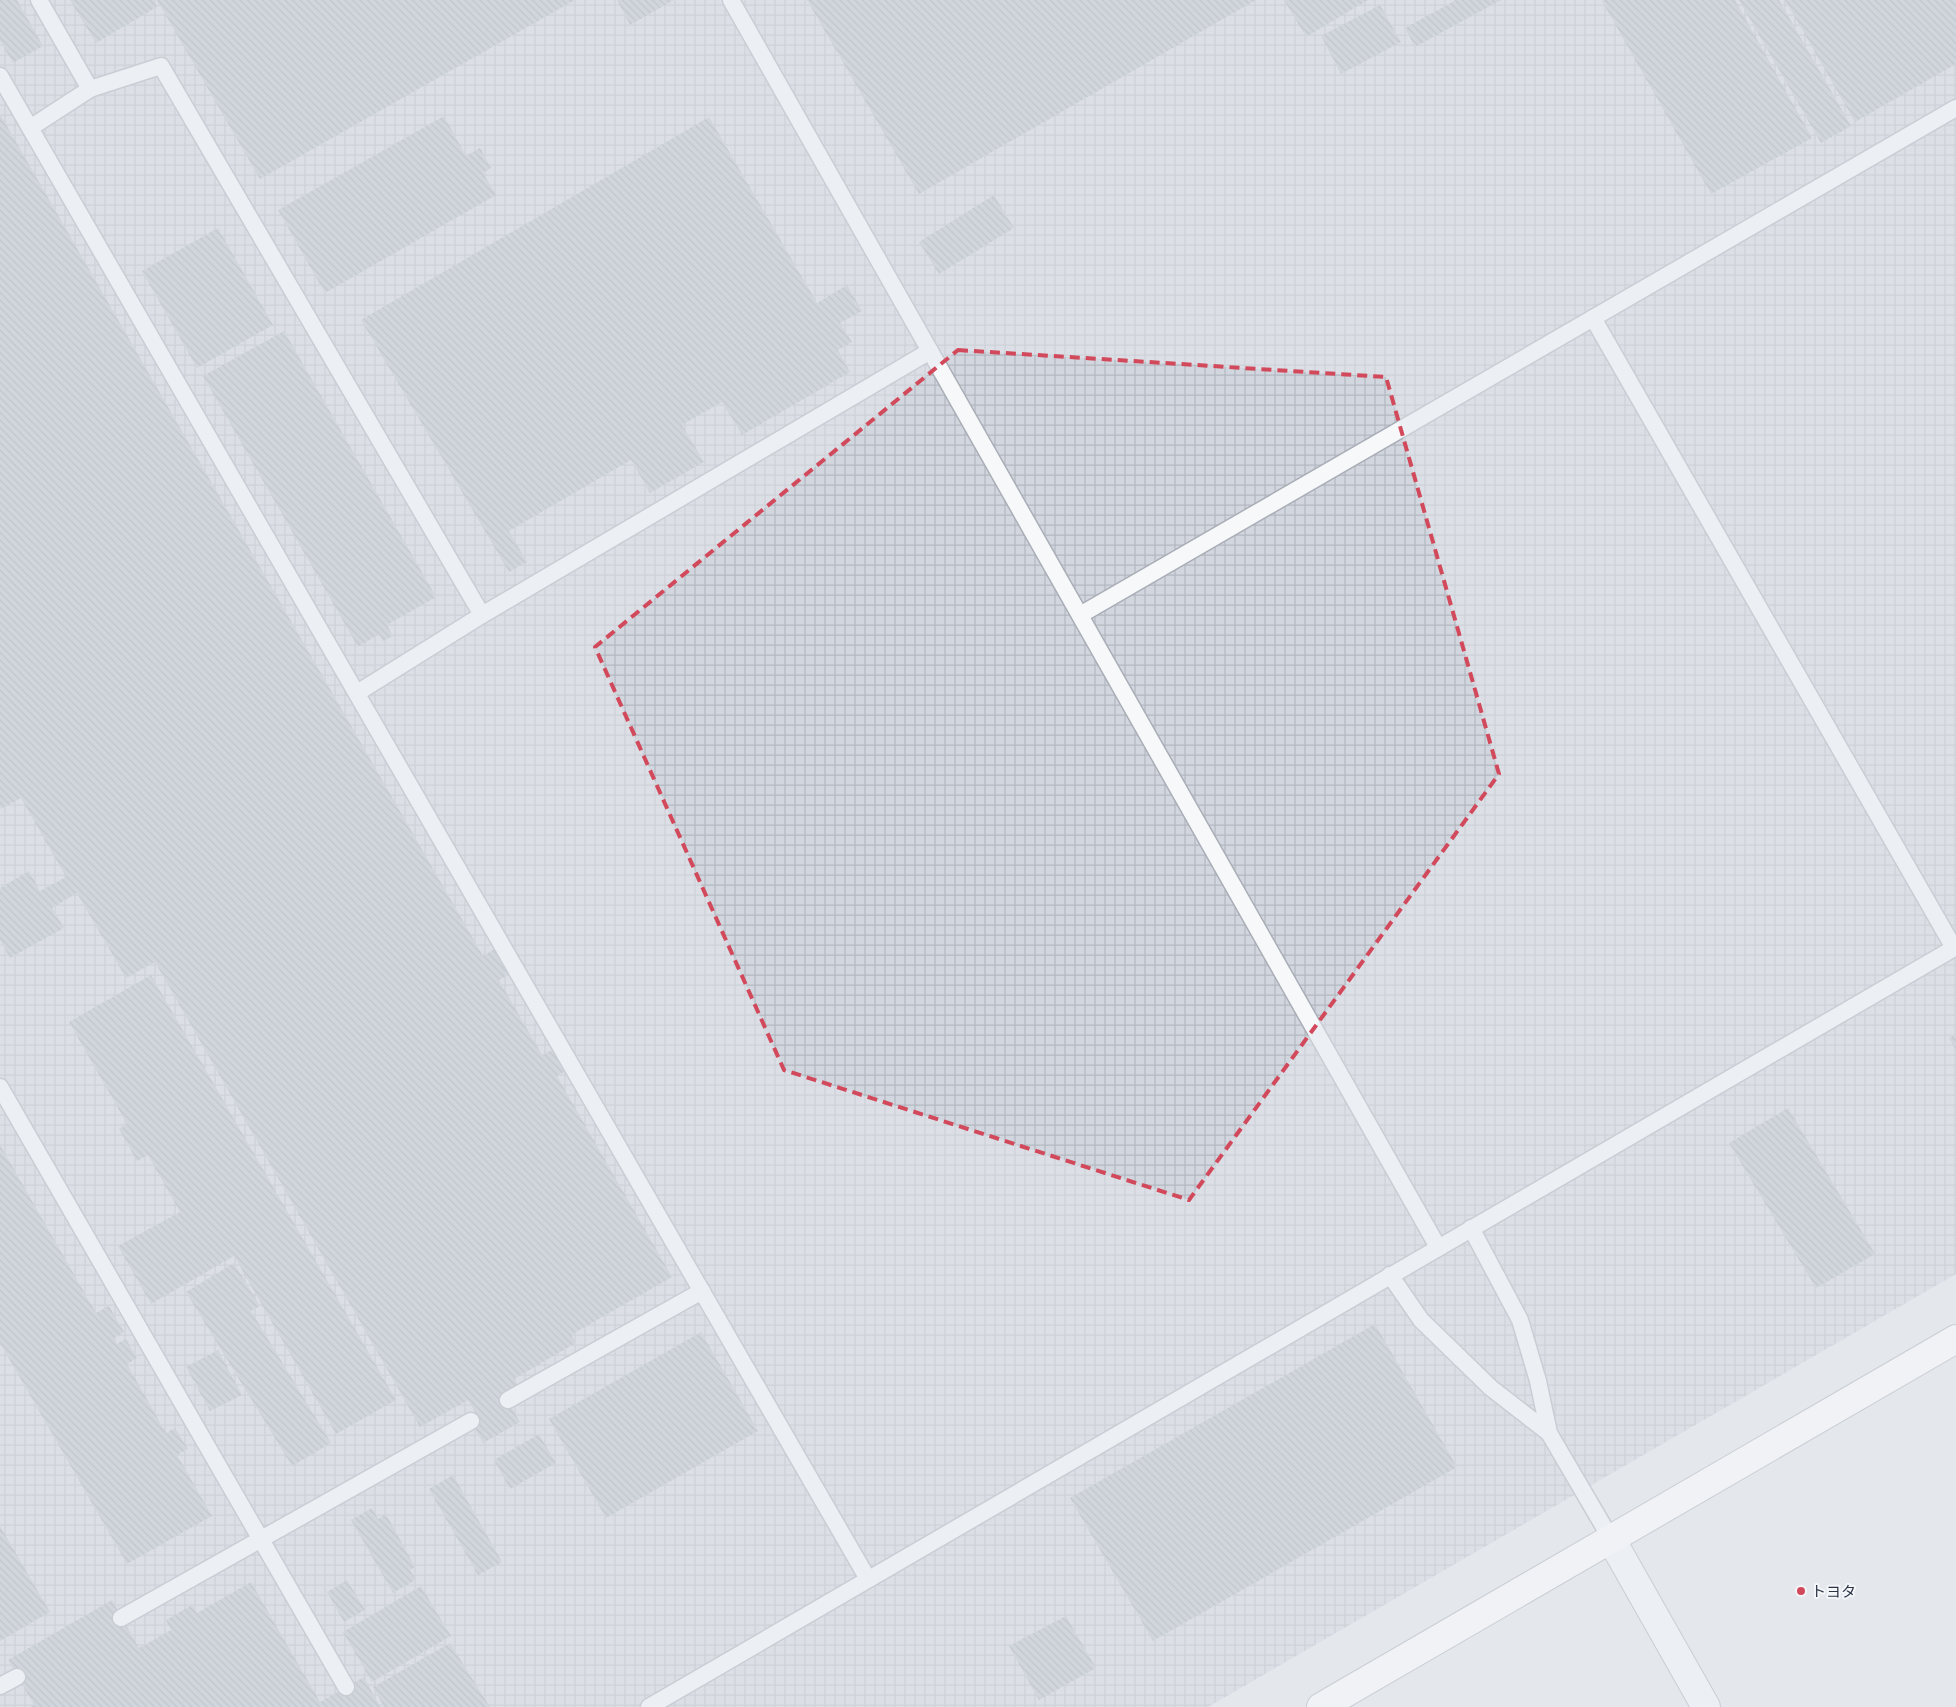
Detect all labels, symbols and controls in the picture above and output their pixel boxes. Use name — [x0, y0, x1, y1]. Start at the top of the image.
place label: トヨタ — [1811, 1582, 1856, 1600]
marker: トヨタ — [1795, 1585, 1807, 1597]

